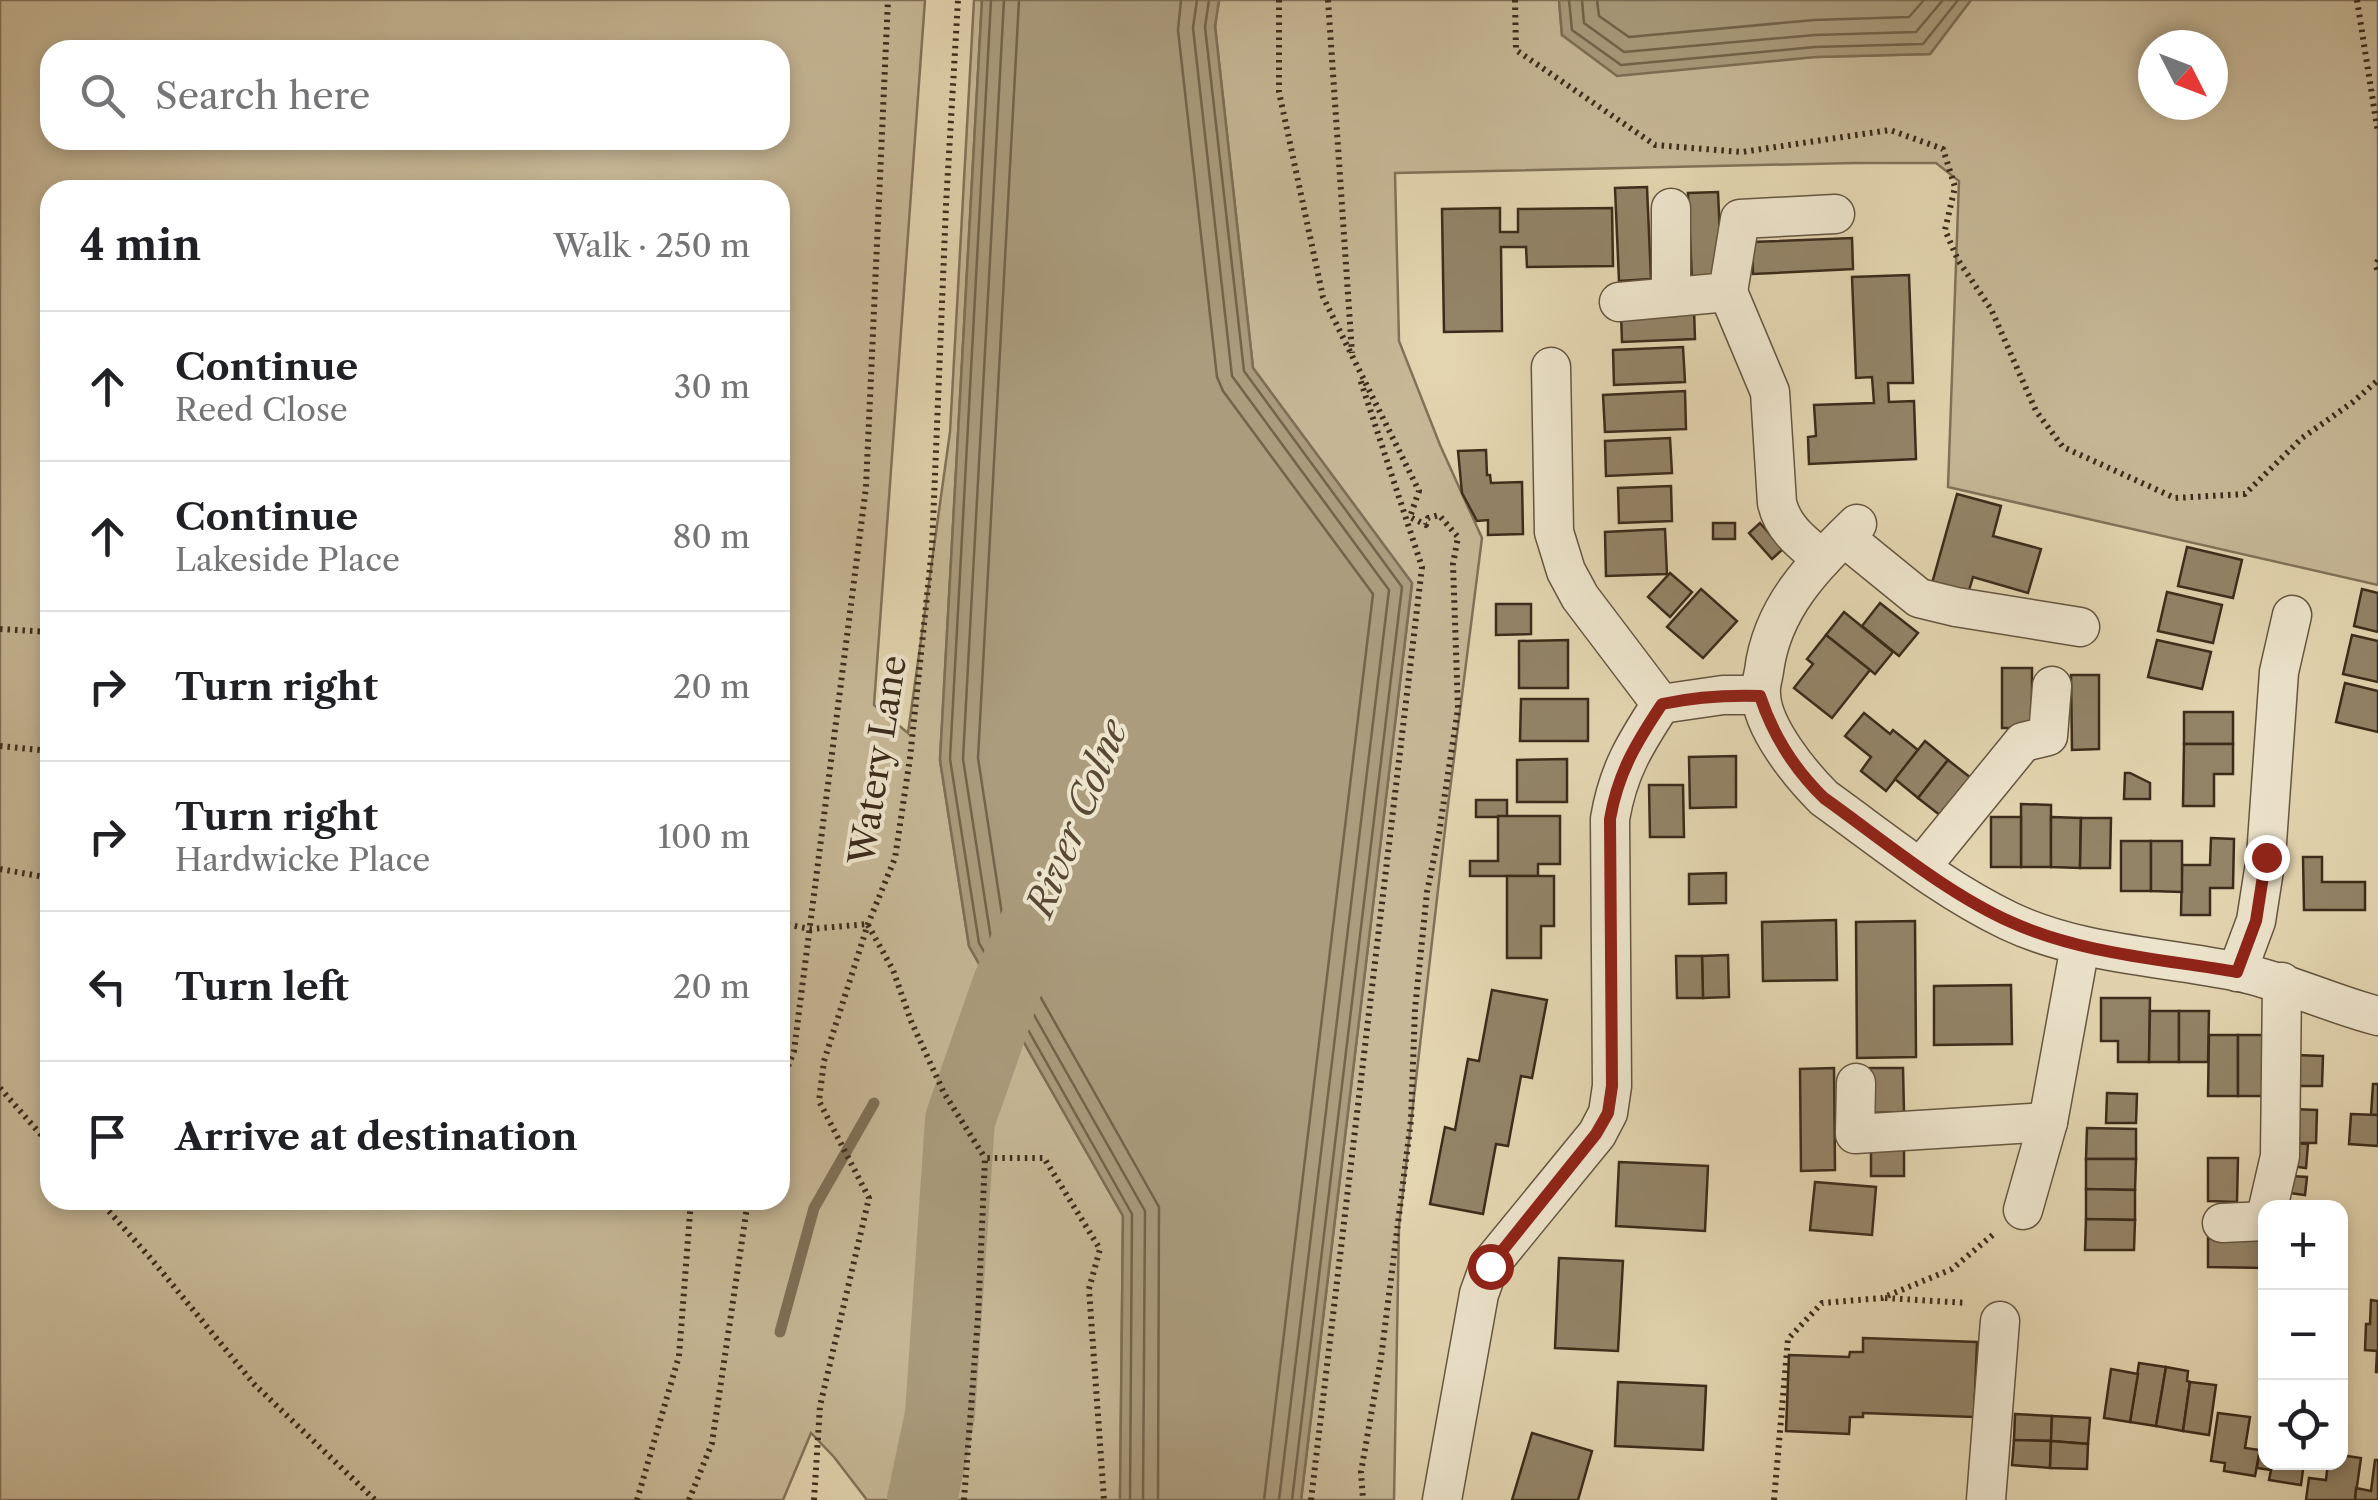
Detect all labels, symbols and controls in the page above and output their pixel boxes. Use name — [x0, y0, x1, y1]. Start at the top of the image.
north arrow — [2138, 30, 2228, 120]
search box — [40, 40, 790, 150]
icon: search — [75, 68, 130, 123]
text: Search here — [155, 72, 370, 119]
text: 4 min — [80, 219, 201, 271]
text: Walk · 250 m — [553, 226, 750, 265]
text: Continue — [175, 343, 358, 390]
icon: ahead — [80, 359, 135, 414]
text: 30 m — [674, 367, 750, 406]
text: Reed Close — [175, 390, 348, 429]
text: Continue — [175, 493, 358, 540]
icon: ahead — [80, 509, 135, 564]
text: 80 m — [672, 517, 750, 556]
text: Lakeside Place — [175, 540, 400, 579]
street label: Watery Lane — [840, 652, 915, 868]
icon: right — [80, 659, 135, 714]
text: Turn right — [175, 663, 378, 710]
text: 20 m — [673, 667, 750, 706]
water label: River Colne — [1015, 711, 1138, 926]
text: Turn right — [175, 793, 378, 840]
icon: right — [80, 809, 135, 864]
text: 100 m — [658, 817, 750, 856]
route end — [2244, 835, 2290, 881]
text: Hardwicke Place — [175, 840, 430, 879]
icon: left — [80, 959, 135, 1014]
text: Turn left — [175, 963, 349, 1010]
text: 20 m — [673, 967, 750, 1006]
icon: arrive — [80, 1109, 135, 1164]
text: Arrive at destination — [175, 1113, 578, 1160]
map controls — [2258, 1200, 2348, 1470]
button: + — [2258, 1200, 2348, 1290]
route start — [1468, 1244, 1514, 1290]
button: − — [2258, 1290, 2348, 1380]
button: locate — [2258, 1380, 2348, 1470]

